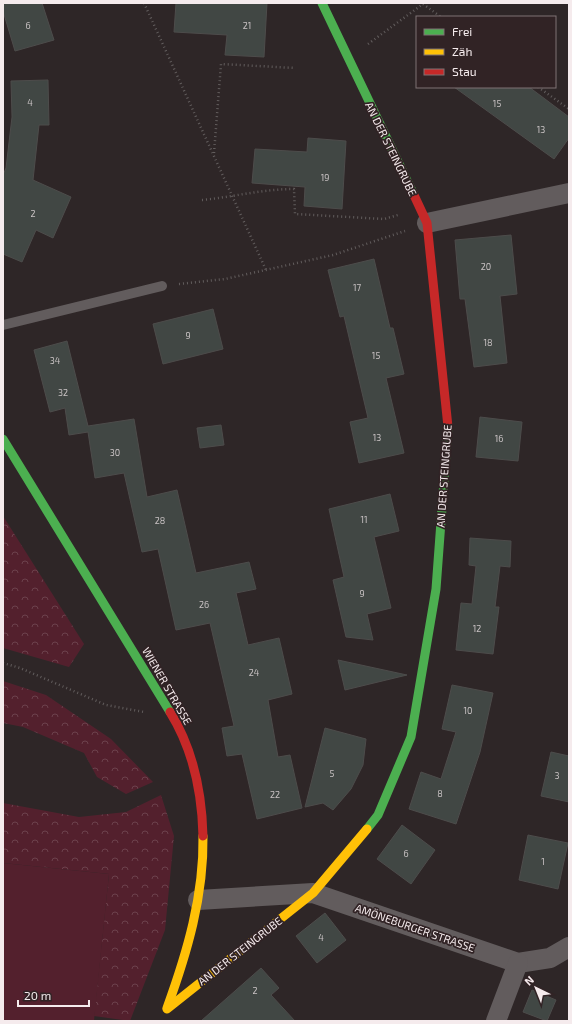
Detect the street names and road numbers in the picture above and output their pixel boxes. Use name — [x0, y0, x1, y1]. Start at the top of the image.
street label: AN DER STEINGRUBE — [363, 100, 420, 198]
street label: AN DER STEINGRUBE — [433, 424, 454, 528]
street label: WIENER STRASSE — [140, 645, 195, 727]
street label: AMÖNEBURGER STRASSE — [354, 900, 477, 954]
street label: AN DER STEINGRUBE — [195, 914, 284, 987]

